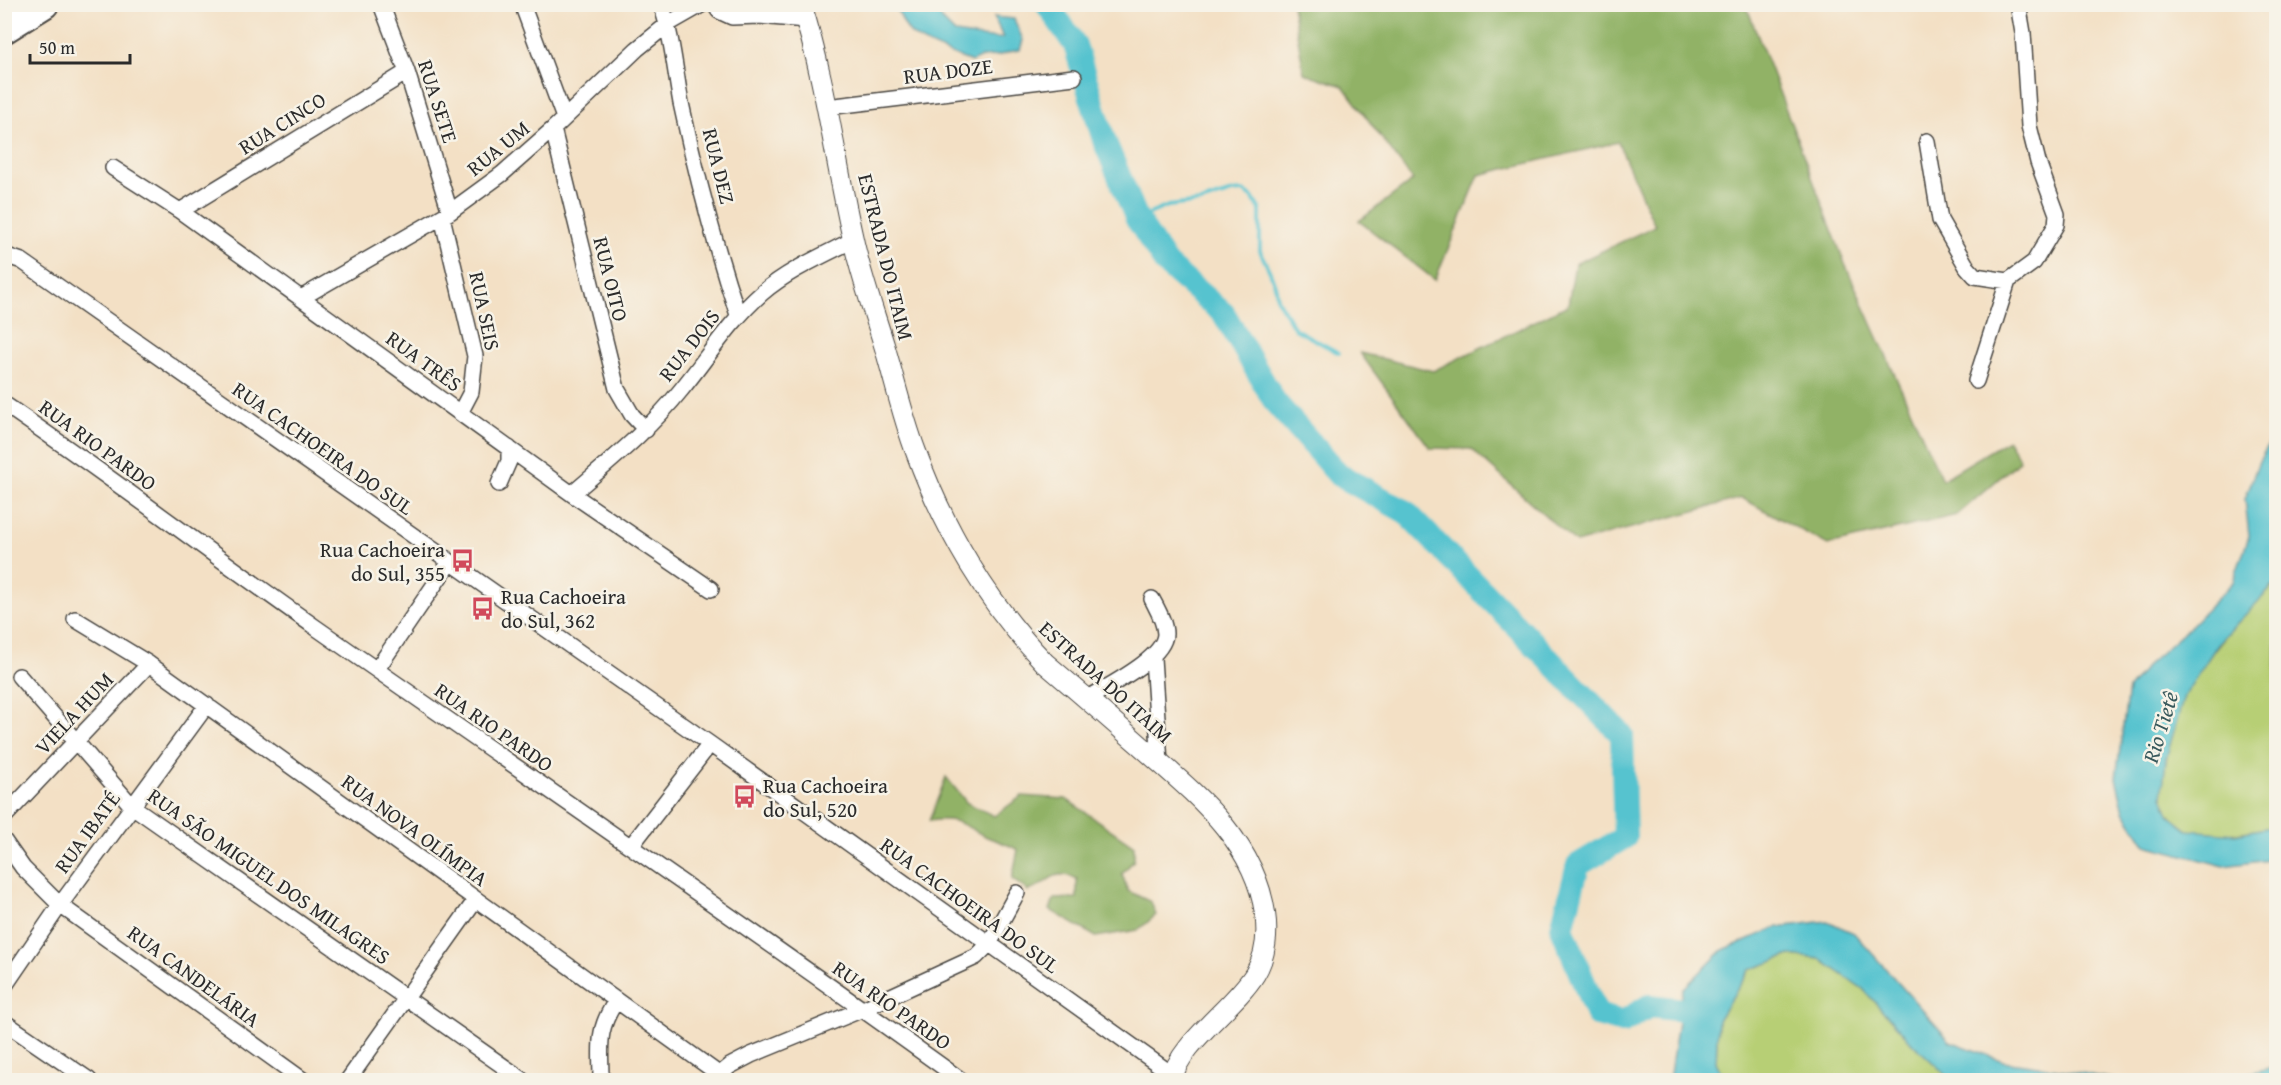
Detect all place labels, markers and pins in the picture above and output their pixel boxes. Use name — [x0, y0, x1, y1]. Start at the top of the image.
place label: Rua Cachoeira do Sul, 355 — [320, 534, 445, 589]
bus stop icon: Rua Cachoeira do Sul, 355 — [450, 548, 476, 574]
place label: Rua Cachoeira do Sul, 362 — [501, 581, 626, 636]
bus stop icon: Rua Cachoeira do Sul, 362 — [470, 595, 496, 621]
place label: Rua Cachoeira do Sul, 520 — [763, 770, 888, 825]
bus stop icon: Rua Cachoeira do Sul, 520 — [732, 784, 758, 810]

